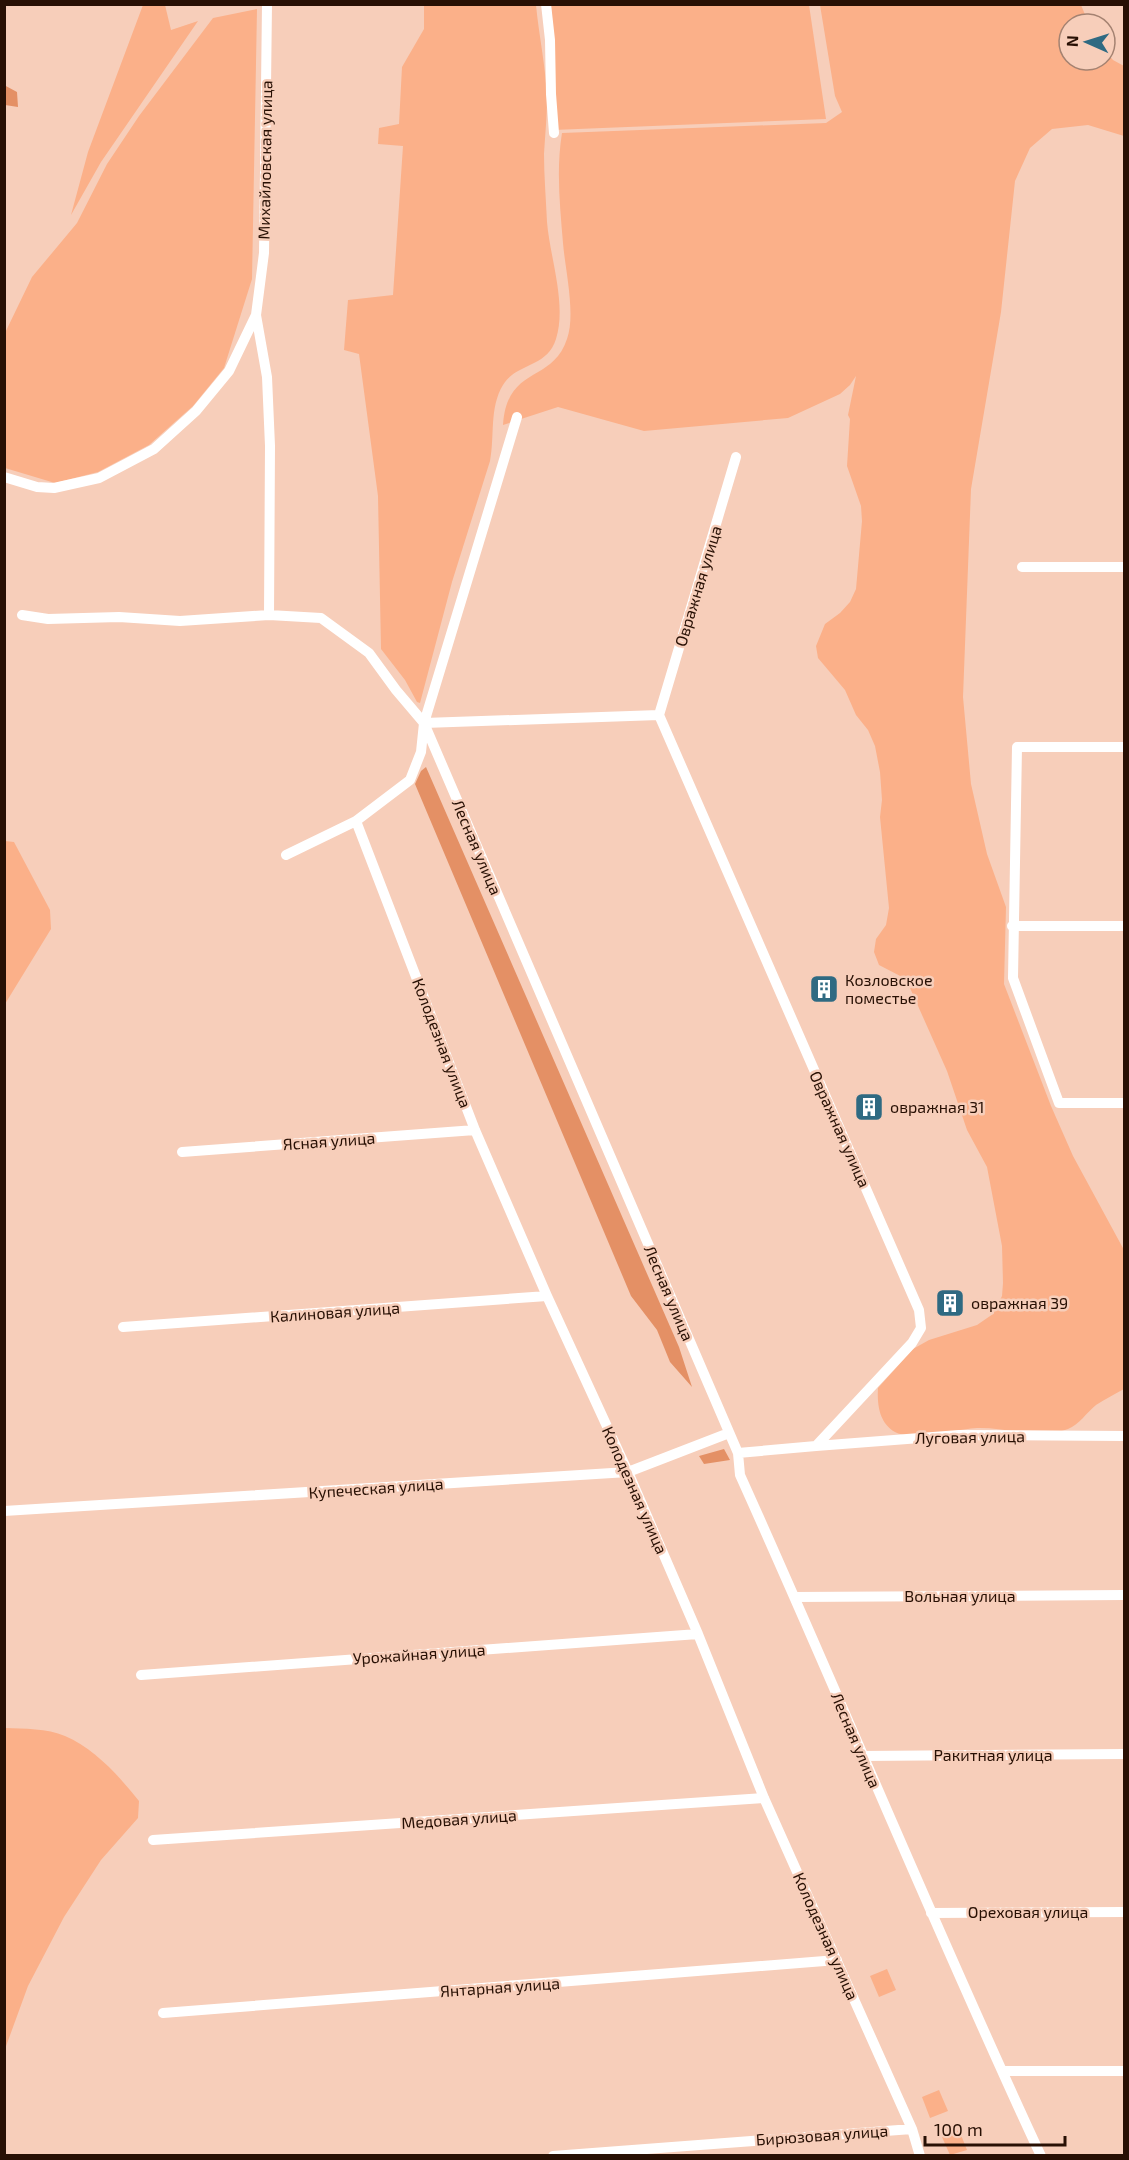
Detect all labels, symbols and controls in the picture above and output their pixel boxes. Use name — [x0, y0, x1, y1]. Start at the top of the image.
north arrow — [1057, 12, 1117, 72]
text: N — [1062, 35, 1081, 47]
street label: Михайловская улица — [254, 80, 276, 240]
street label: Овражная улица — [670, 523, 726, 649]
street label: Лесная улица — [448, 796, 506, 898]
place label: Козловское поместье — [845, 970, 933, 1007]
building icon: Козловское поместье — [808, 973, 840, 1005]
street label: Колодезная улица — [408, 975, 476, 1111]
street label: Овражная улица — [805, 1068, 875, 1190]
building icon: овражная 31 — [853, 1091, 885, 1123]
place label: овражная 31 — [890, 1097, 984, 1116]
street label: Ясная улица — [282, 1128, 376, 1154]
street label: Лесная улица — [640, 1242, 698, 1344]
building icon: овражная 39 — [934, 1287, 966, 1319]
place label: овражная 39 — [971, 1293, 1068, 1312]
street label: Калиновая улица — [270, 1297, 400, 1327]
street label: Колодезная улица — [598, 1423, 672, 1557]
street label: Луговая улица — [915, 1426, 1025, 1448]
street label: Купеческая улица — [308, 1473, 444, 1503]
street label: Вольная улица — [904, 1586, 1016, 1606]
street label: Урожайная улица — [352, 1639, 486, 1669]
street label: Лесная улица — [827, 1689, 885, 1791]
street label: Ракитная улица — [933, 1745, 1053, 1765]
street label: Медовая улица — [401, 1805, 517, 1833]
street label: Колодезная улица — [789, 1869, 863, 2003]
street label: Ореховая улица — [968, 1902, 1088, 1922]
street label: Янтарная улица — [439, 1973, 561, 2001]
scale bar — [925, 2109, 1064, 2147]
text: 100 m — [934, 2118, 983, 2140]
street label: Бирюзовая улица — [755, 2120, 889, 2150]

